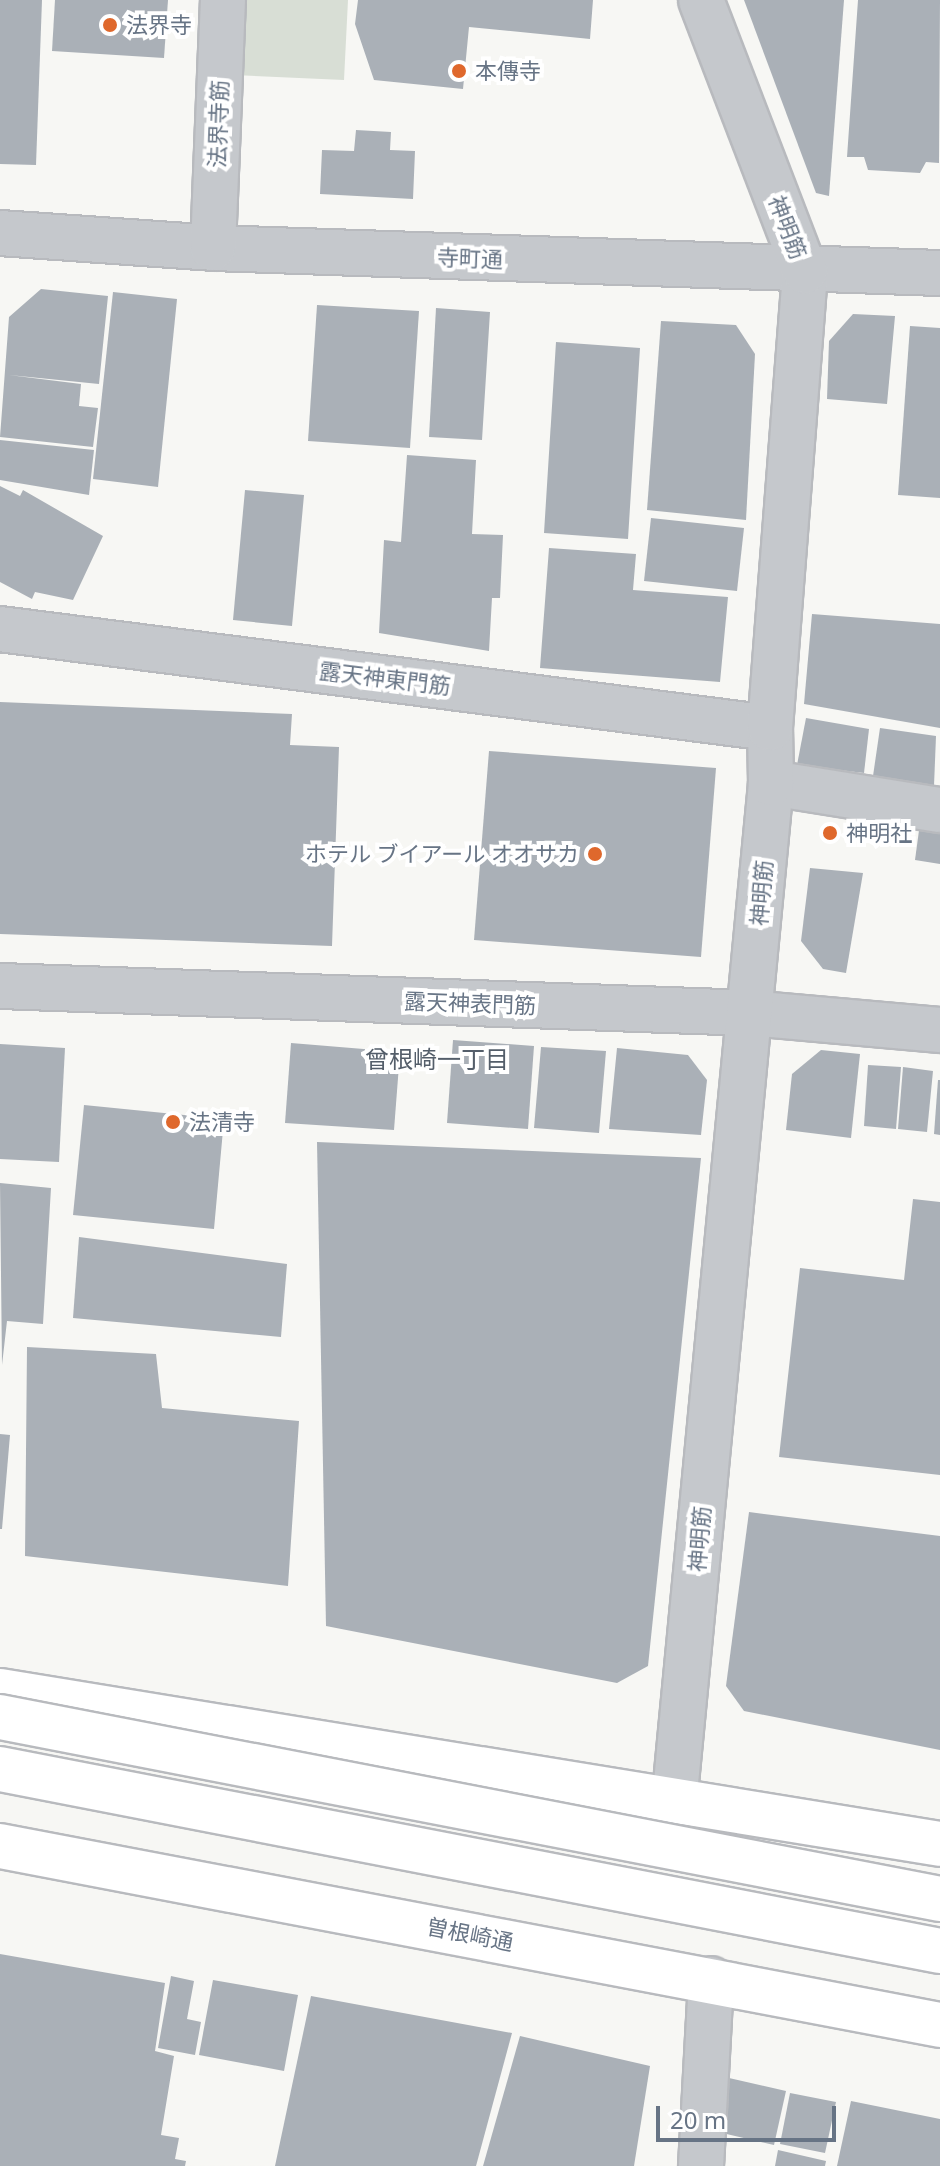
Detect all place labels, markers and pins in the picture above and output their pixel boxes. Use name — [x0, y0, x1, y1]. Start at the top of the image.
place label: 法界寺 — [126, 12, 192, 38]
marker: 法界寺 — [101, 16, 119, 34]
place label: 本傳寺 — [475, 58, 541, 84]
marker: 本傳寺 — [450, 62, 468, 80]
place label: 神明社 — [846, 820, 912, 846]
marker: 神明社 — [821, 824, 839, 842]
place label: ホテル ブイアール オオサカ — [305, 841, 579, 867]
marker: ホテル ブイアール オオサカ — [586, 845, 604, 863]
place label: 法清寺 — [189, 1109, 255, 1135]
marker: 法清寺 — [164, 1113, 182, 1131]

